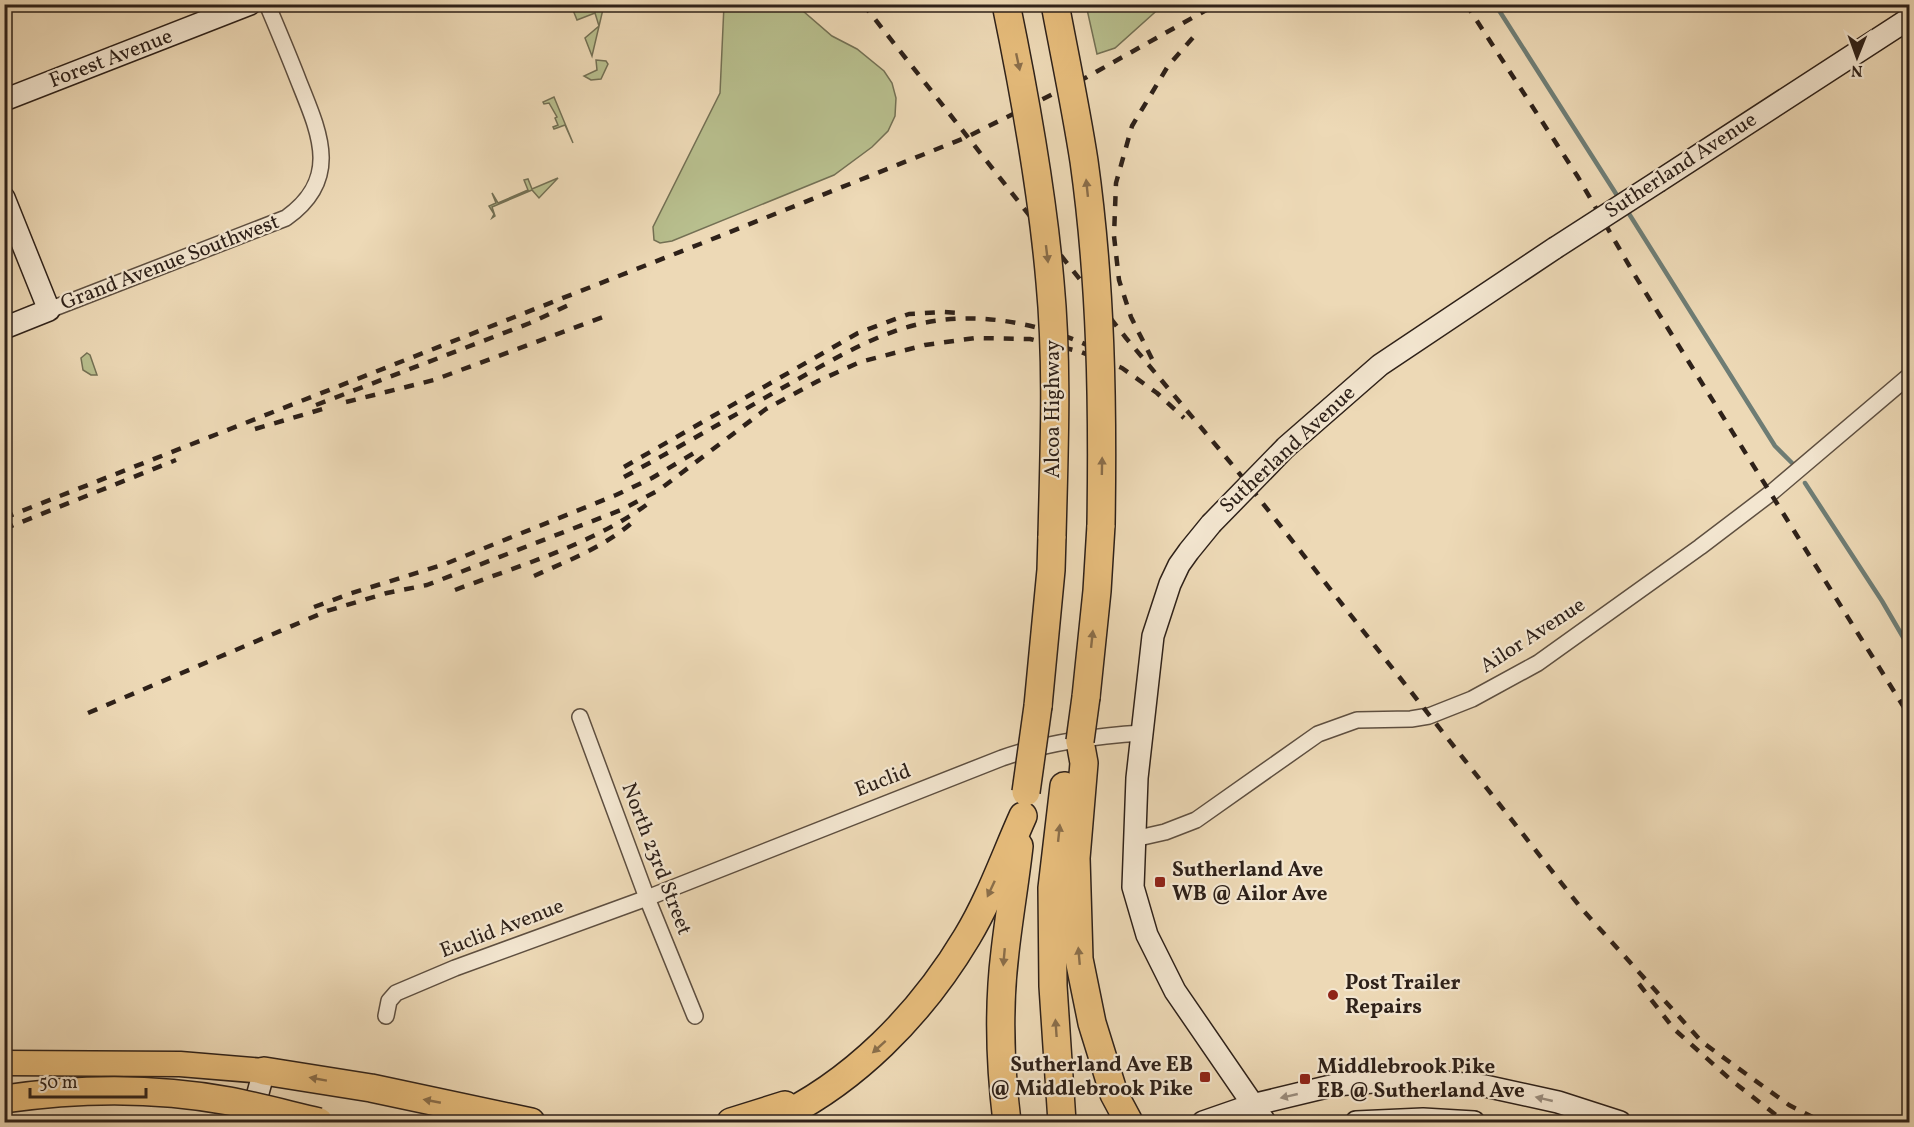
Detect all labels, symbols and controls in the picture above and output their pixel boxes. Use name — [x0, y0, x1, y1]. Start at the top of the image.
street label: Forest Avenue — [45, 22, 177, 96]
north arrow — [1827, 27, 1887, 87]
one-way arrow — [1014, 52, 1023, 71]
text: N — [1850, 59, 1863, 81]
street label: Sutherland Avenue — [1599, 106, 1763, 226]
one-way arrow — [1082, 178, 1092, 197]
street label: Grand Avenue Southwest — [56, 208, 284, 318]
one-way arrow — [1042, 245, 1052, 264]
street label: Alcoa Highway — [1039, 339, 1068, 478]
street label: Sutherland Avenue — [1214, 379, 1362, 521]
one-way arrow — [1097, 457, 1107, 476]
street label: Ailor Avenue — [1475, 591, 1591, 681]
one-way arrow — [1087, 630, 1097, 649]
street label: Euclid — [851, 757, 915, 805]
street label: North 23rd Street — [614, 779, 698, 939]
one-way arrow — [1054, 824, 1063, 843]
place label: Sutherland Ave WB @ Ailor Ave — [1172, 856, 1327, 909]
marker: Sutherland Ave WB @ Ailor Ave — [1153, 875, 1167, 889]
one-way arrow — [987, 880, 996, 897]
street label: Euclid Avenue — [436, 892, 568, 966]
one-way arrow — [1075, 947, 1084, 966]
one-way arrow — [999, 948, 1009, 967]
place label: Post Trailer Repairs — [1345, 969, 1460, 1022]
marker: Post Trailer Repairs — [1326, 988, 1340, 1002]
one-way arrow — [1051, 1018, 1060, 1037]
one-way arrow — [872, 1039, 886, 1053]
place label: Sutherland Ave EB @ Middlebrook Pike — [990, 1051, 1193, 1104]
place label: Middlebrook Pike EB @ Sutherland Ave — [1317, 1053, 1525, 1106]
scale bar — [30, 1061, 146, 1099]
marker: Sutherland Ave EB @ Middlebrook Pike — [1198, 1070, 1212, 1084]
text: 50 m — [39, 1071, 78, 1096]
marker: Middlebrook Pike EB @ Sutherland Ave — [1298, 1072, 1312, 1086]
one-way arrow — [308, 1074, 327, 1083]
one-way arrow — [1280, 1092, 1298, 1102]
one-way arrow — [1534, 1094, 1553, 1103]
one-way arrow — [423, 1096, 442, 1105]

